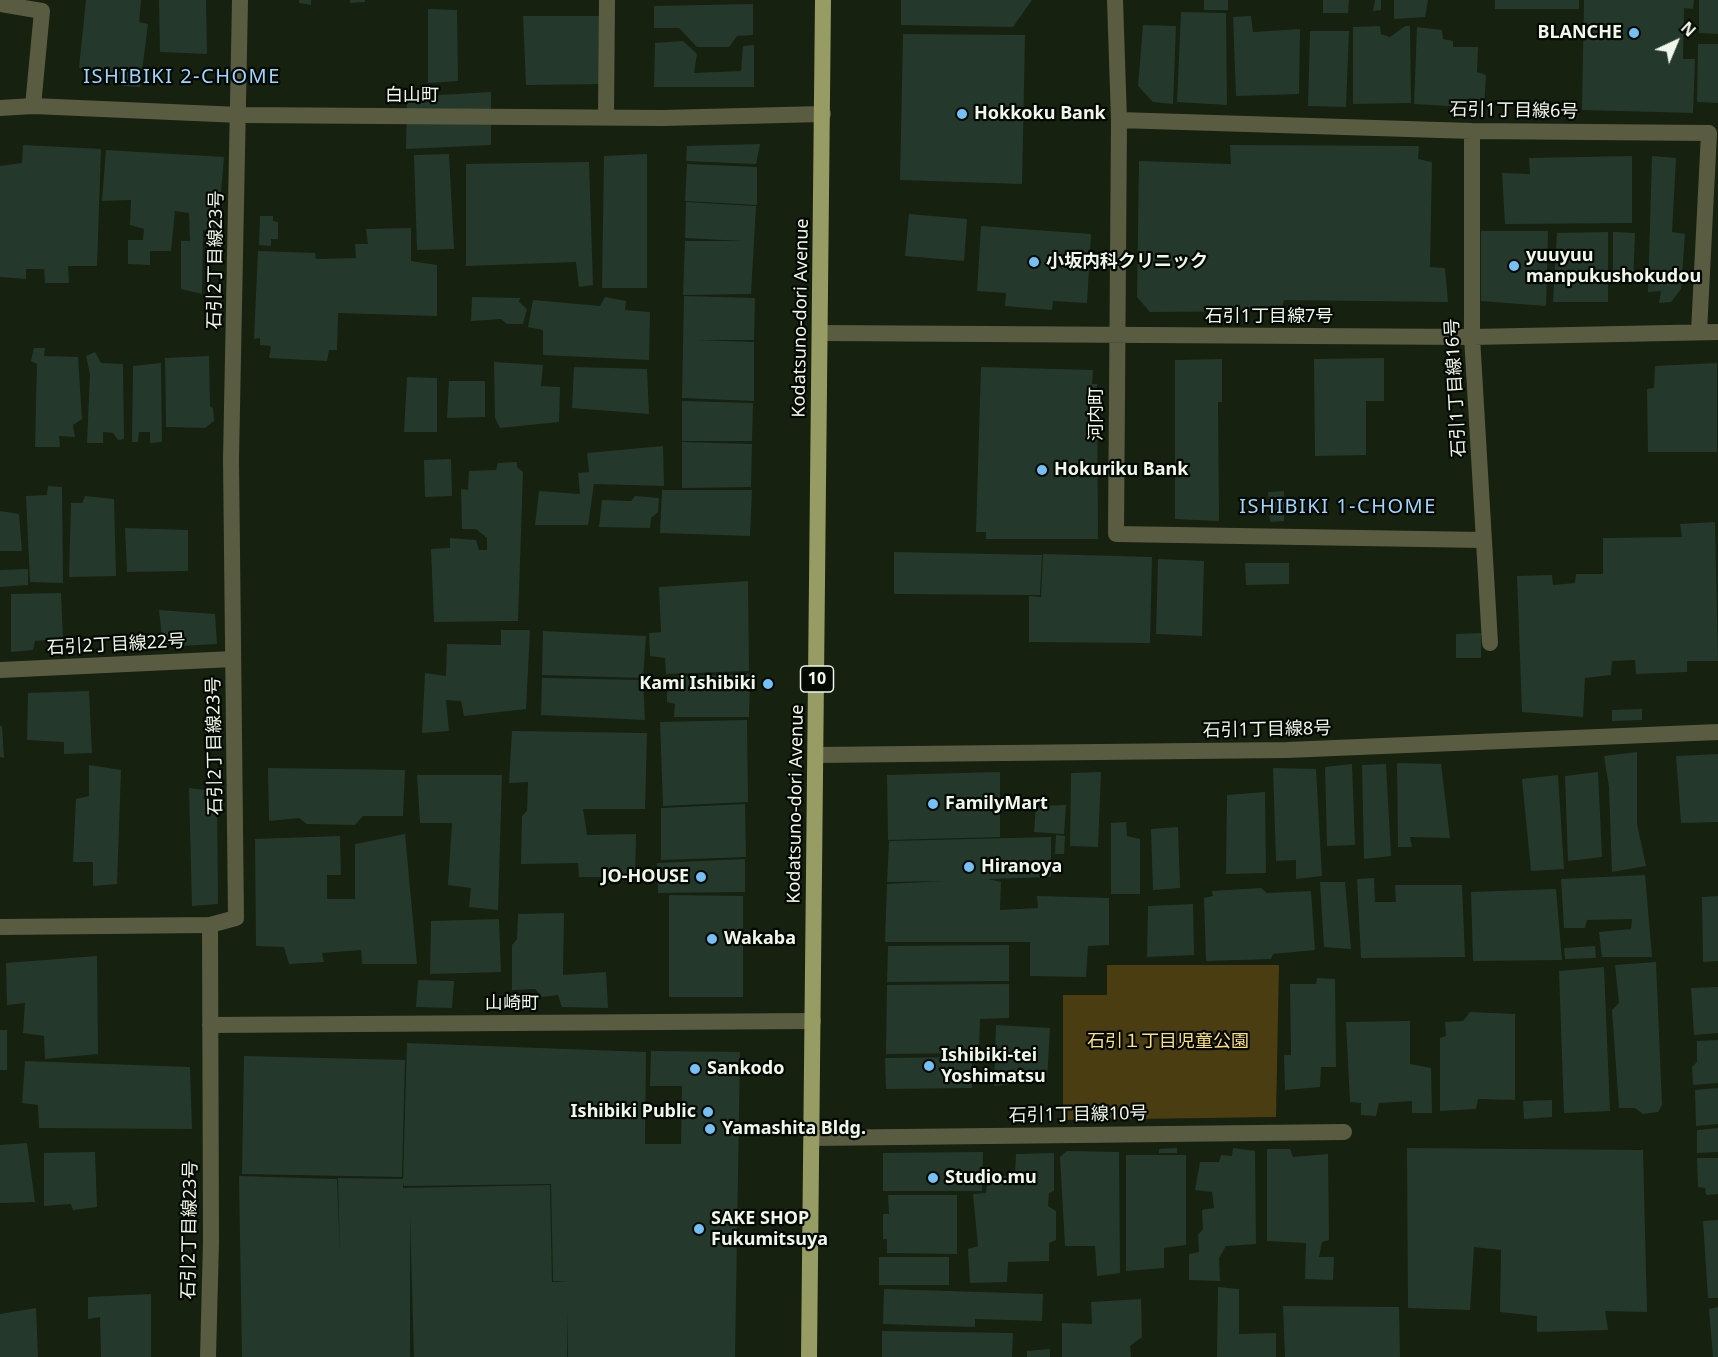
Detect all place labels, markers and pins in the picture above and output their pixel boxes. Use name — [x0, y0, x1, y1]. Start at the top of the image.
place label: BLANCHE — [1537, 22, 1622, 44]
marker: BLANCHE — [1627, 26, 1641, 40]
place label: Hokkoku Bank — [974, 103, 1106, 125]
marker: Hokkoku Bank — [955, 107, 969, 121]
place label: yuuyuu manpukushokudou — [1526, 245, 1701, 288]
place label: 小坂内科クリニック — [1046, 251, 1208, 273]
marker: 小坂内科クリニック — [1027, 255, 1041, 269]
marker: yuuyuu manpukushokudou — [1507, 259, 1521, 273]
place label: Hokuriku Bank — [1054, 459, 1188, 481]
marker: Hokuriku Bank — [1035, 463, 1049, 477]
place label: Kami Ishibiki — [639, 673, 756, 695]
marker: Kami Ishibiki — [761, 677, 775, 691]
place label: FamilyMart — [945, 793, 1048, 815]
marker: FamilyMart — [926, 797, 940, 811]
place label: Hiranoya — [981, 856, 1062, 878]
marker: Hiranoya — [962, 860, 976, 874]
place label: JO-HOUSE — [601, 866, 689, 888]
marker: JO-HOUSE — [694, 870, 708, 884]
place label: Wakaba — [724, 928, 796, 950]
marker: Wakaba — [705, 932, 719, 946]
place label: Ishibiki-tei Yoshimatsu — [941, 1045, 1046, 1088]
place label: Sankodo — [707, 1058, 784, 1080]
marker: Ishibiki-tei Yoshimatsu — [922, 1059, 936, 1073]
marker: Sankodo — [688, 1062, 702, 1076]
place label: Ishibiki Public — [571, 1101, 696, 1123]
marker: Ishibiki Public — [701, 1105, 715, 1119]
place label: Yamashita Bldg. — [722, 1118, 866, 1140]
marker: Yamashita Bldg. — [703, 1122, 717, 1136]
place label: Studio.mu — [945, 1167, 1037, 1189]
marker: Studio.mu — [926, 1171, 940, 1185]
place label: SAKE SHOP Fukumitsuya — [711, 1208, 828, 1250]
marker: SAKE SHOP Fukumitsuya — [692, 1222, 706, 1236]

